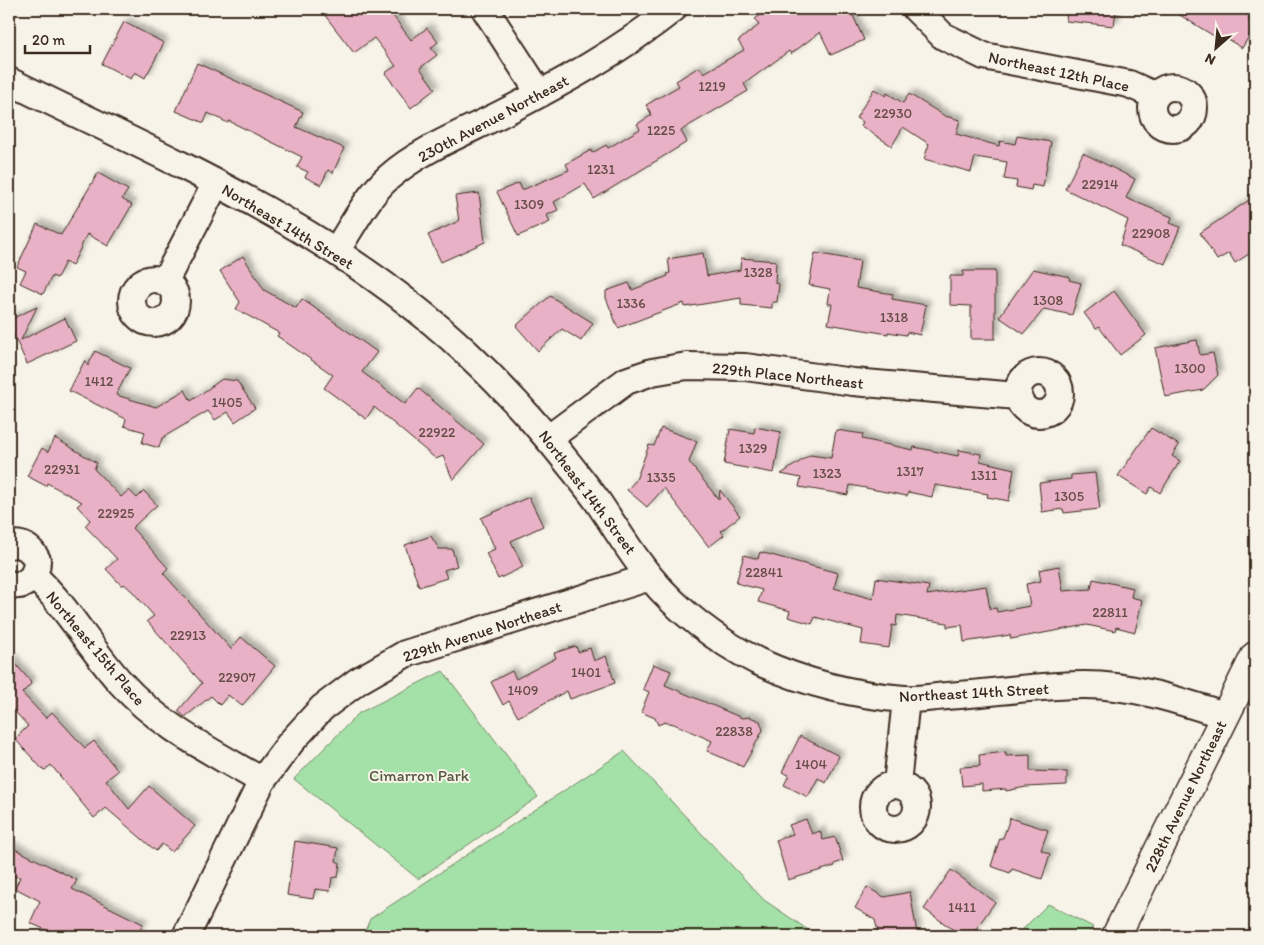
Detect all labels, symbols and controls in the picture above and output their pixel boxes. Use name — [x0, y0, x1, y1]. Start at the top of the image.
scale bar — [25, 22, 90, 54]
north arrow — [1192, 22, 1242, 72]
text: 20 m — [32, 31, 66, 49]
street label: Northeast 12th Place — [987, 47, 1131, 96]
text: N — [1202, 49, 1218, 69]
street label: 230th Avenue Northeast — [415, 71, 572, 166]
house number: 1219 — [698, 78, 726, 95]
house number: 22930 — [874, 105, 912, 122]
house number: 1225 — [647, 122, 675, 139]
house number: 1231 — [587, 161, 615, 178]
house number: 22914 — [1082, 176, 1119, 193]
street label: Northeast 14th Street — [218, 180, 357, 273]
house number: 1309 — [514, 196, 544, 213]
house number: 22908 — [1132, 225, 1170, 242]
house number: 1328 — [743, 264, 773, 281]
house number: 1308 — [1033, 292, 1064, 309]
house number: 1336 — [616, 295, 646, 312]
house number: 1318 — [880, 309, 908, 326]
street label: 229th Place Northeast — [711, 358, 864, 393]
house number: 1300 — [1174, 360, 1206, 377]
house number: 1412 — [85, 373, 114, 390]
house number: 1405 — [212, 394, 242, 411]
house number: 22922 — [419, 424, 456, 441]
street label: Northeast 14th Street — [535, 427, 640, 558]
house number: 1329 — [739, 440, 767, 457]
house number: 22931 — [44, 461, 81, 478]
house number: 1317 — [896, 463, 924, 480]
house number: 1323 — [812, 465, 842, 482]
house number: 1311 — [970, 467, 998, 484]
house number: 1335 — [646, 469, 676, 486]
house number: 1305 — [1054, 488, 1084, 505]
house number: 22925 — [98, 505, 134, 522]
house number: 22841 — [745, 564, 783, 581]
street label: Northeast 15th Place — [42, 587, 149, 709]
street label: 229th Avenue Northeast — [400, 597, 564, 666]
house number: 22811 — [1092, 604, 1128, 621]
house number: 22913 — [170, 627, 206, 644]
house number: 1401 — [571, 664, 602, 681]
house number: 22907 — [218, 669, 256, 686]
street label: Northeast 14th Street — [898, 679, 1050, 706]
house number: 1409 — [508, 682, 538, 699]
street label: 228th Avenue Northeast — [1140, 717, 1230, 875]
house number: 22838 — [715, 723, 753, 740]
house number: 1404 — [795, 756, 828, 773]
park label: Cimarron Park — [369, 766, 470, 785]
house number: 1411 — [948, 899, 976, 916]

